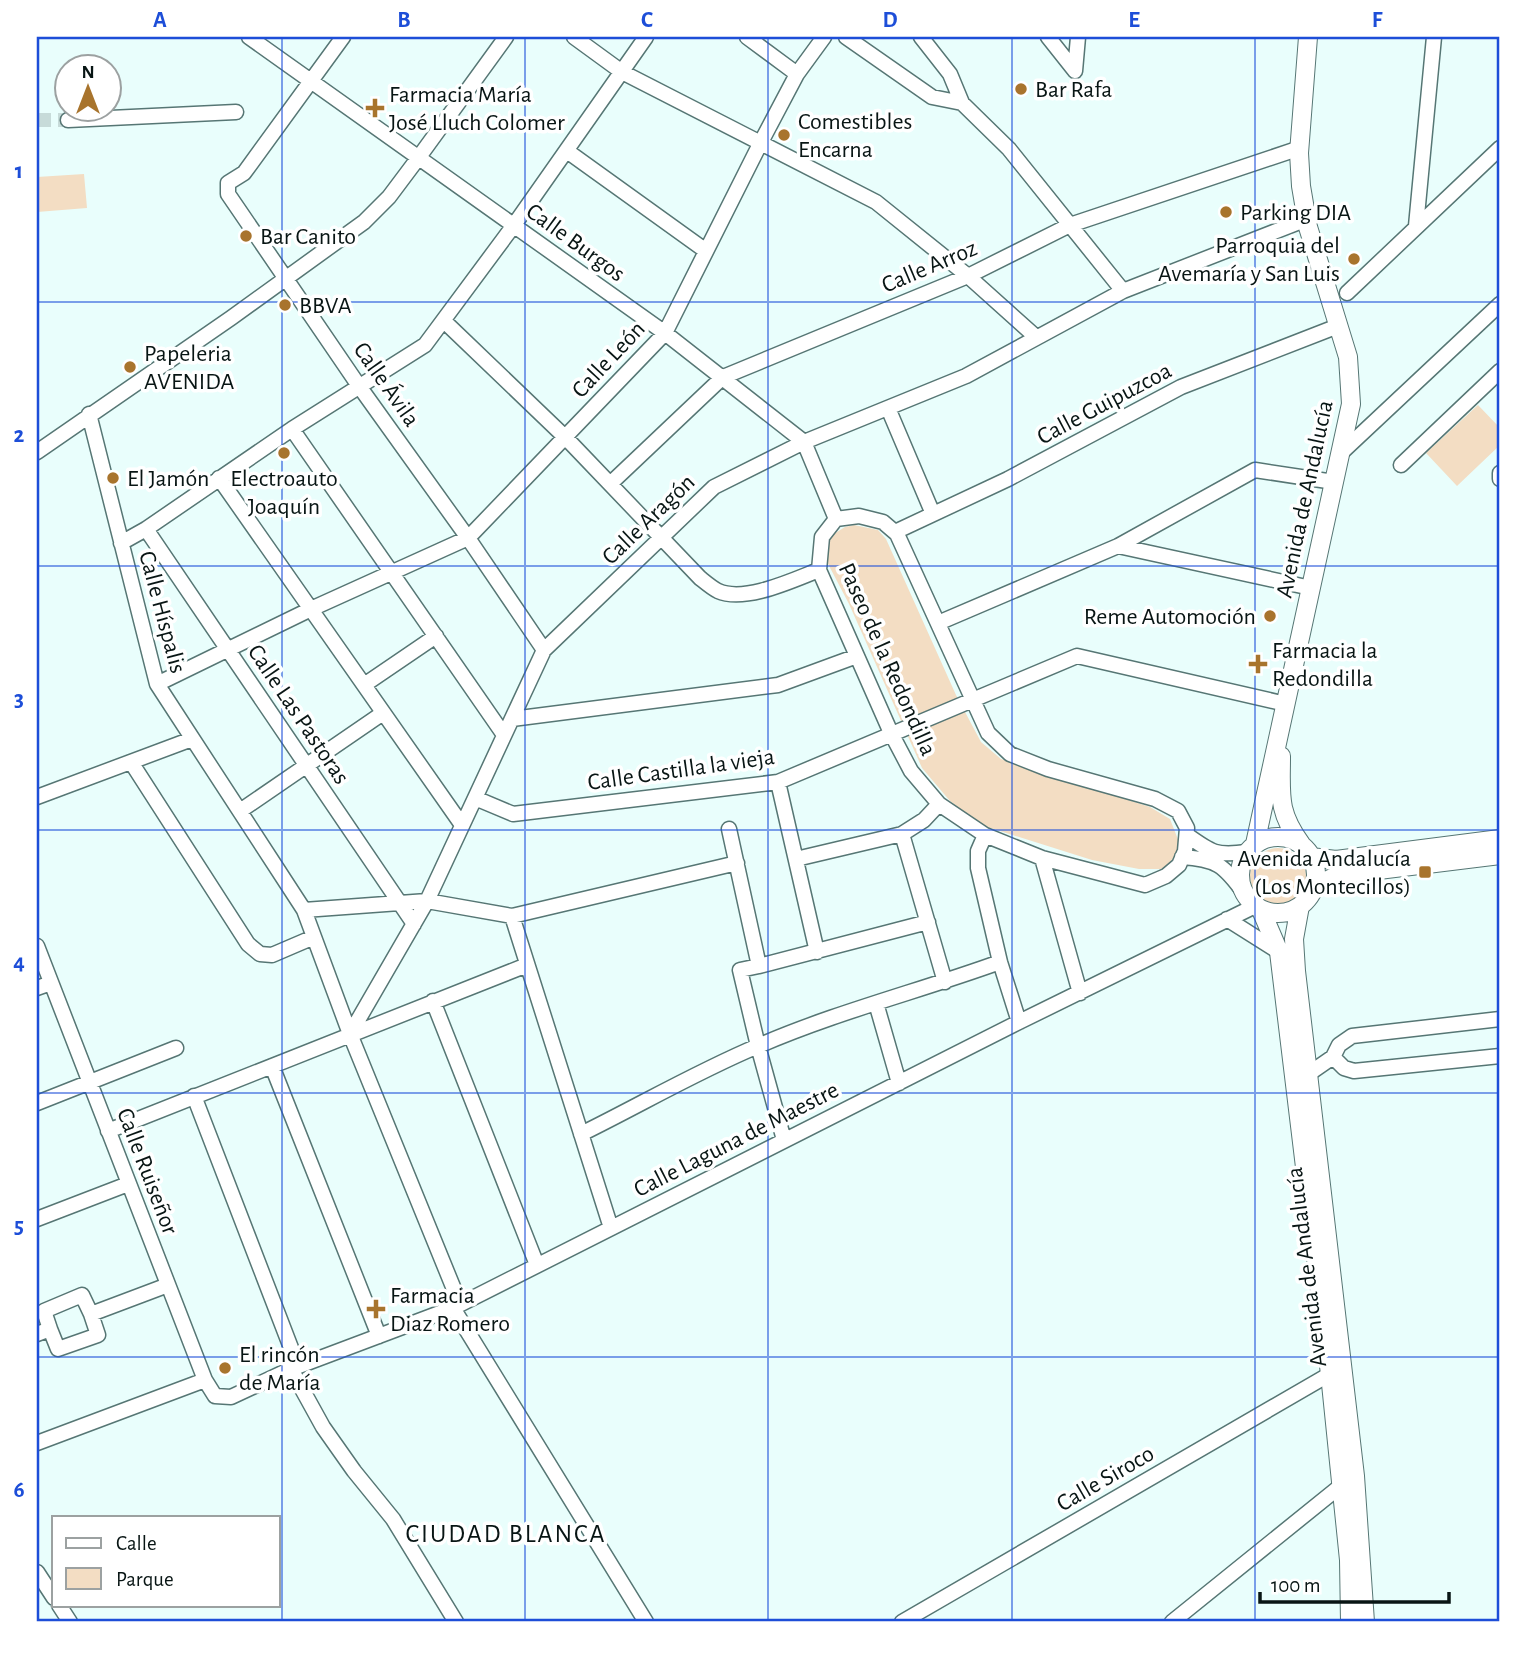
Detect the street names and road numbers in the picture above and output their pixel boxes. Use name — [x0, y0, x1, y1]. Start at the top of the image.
street label: Calle Burgos — [522, 199, 629, 286]
street label: Calle Arroz — [878, 236, 981, 298]
street label: Calle León — [568, 317, 650, 403]
street label: Calle Ávila — [349, 337, 425, 431]
street label: Calle Guipuzcoa — [1033, 358, 1176, 449]
street label: Avenida de Andalucía — [1272, 398, 1338, 600]
street label: Calle Aragón — [598, 470, 700, 569]
street label: Calle Híspalis — [134, 549, 190, 676]
street label: Paseo de la Redondilla — [834, 559, 940, 759]
street label: Calle Las Pastoras — [243, 640, 354, 789]
street label: Calle Castilla la vieja — [586, 745, 776, 795]
street label: Calle Laguna de Maestre — [630, 1078, 843, 1202]
street label: Calle Ruiseñor — [112, 1105, 182, 1238]
street label: Avenida de Andalucía — [1283, 1166, 1331, 1368]
street label: Calle Siroco — [1053, 1441, 1158, 1516]

